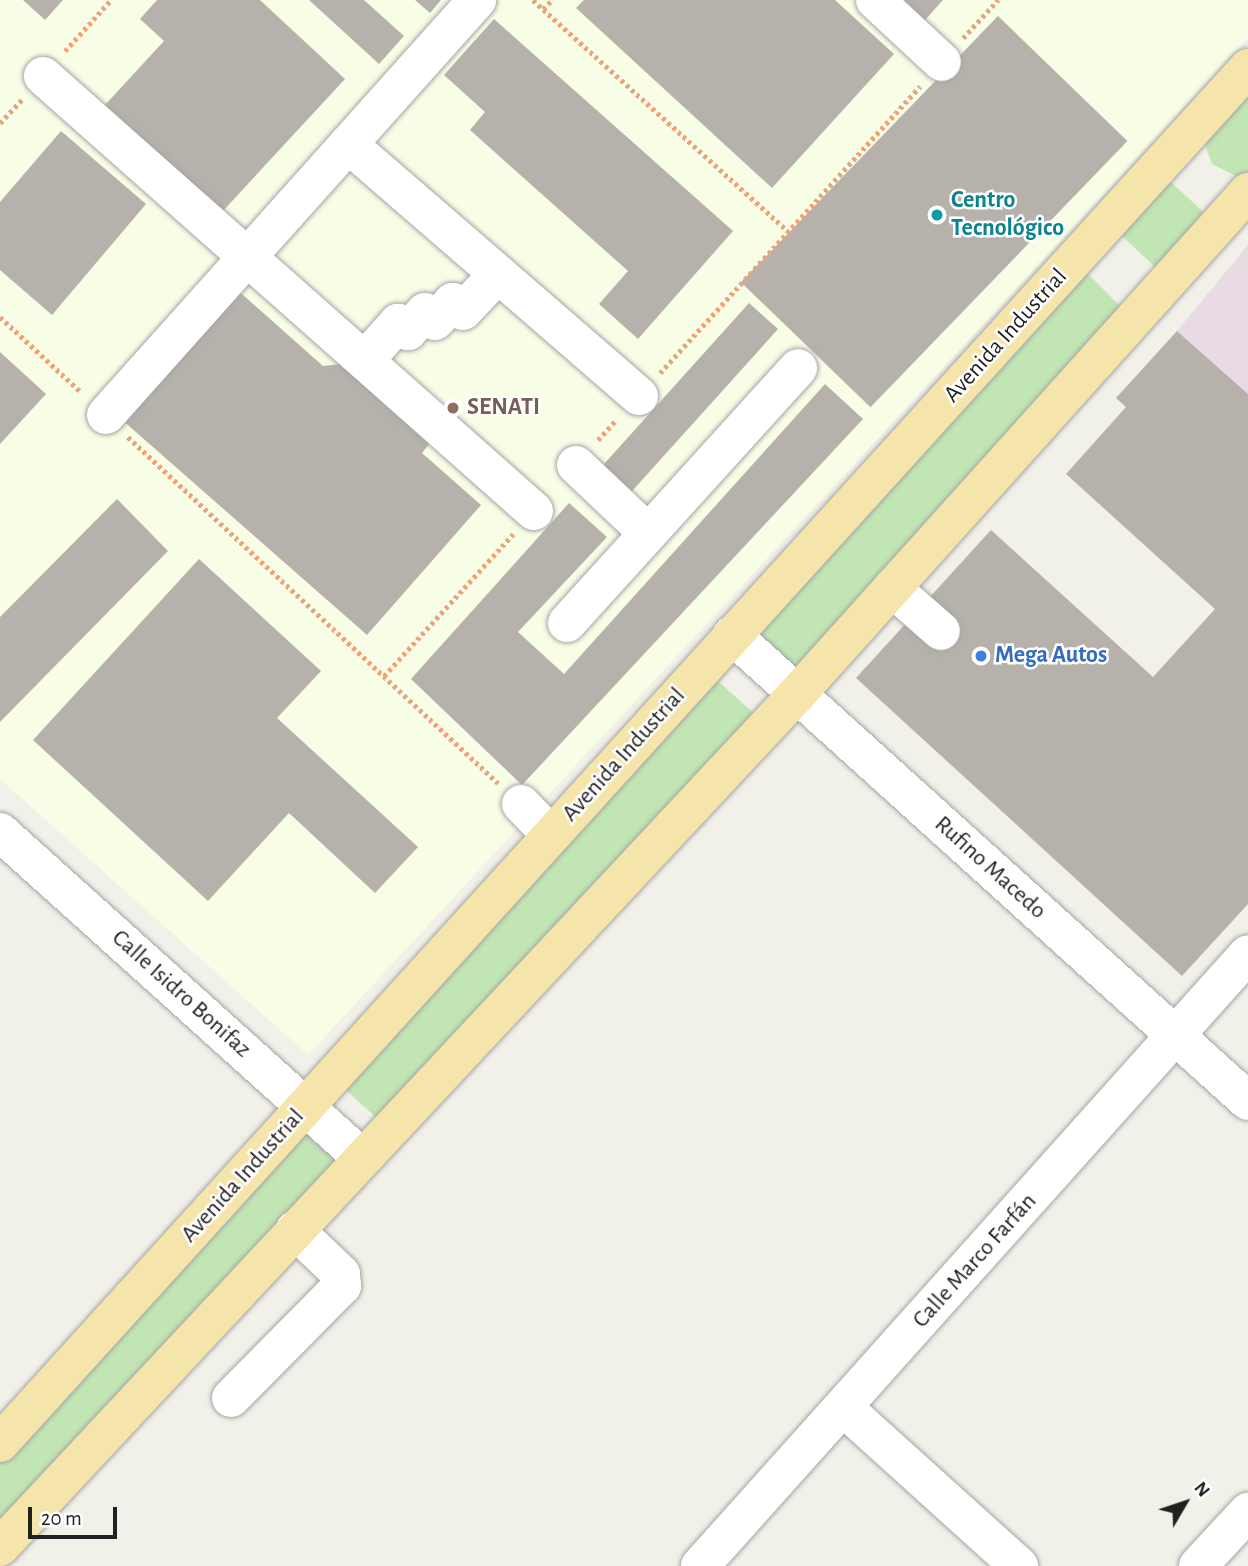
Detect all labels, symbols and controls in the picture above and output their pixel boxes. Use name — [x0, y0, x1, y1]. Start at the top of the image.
place label: Centro Tecnológico — [951, 187, 1064, 243]
marker: Centro Tecnológico — [929, 207, 945, 223]
street label: Avenida Industrial — [938, 263, 1074, 409]
place label: SENATI — [467, 394, 540, 422]
marker: SENATI — [445, 400, 461, 416]
place label: Mega Autos — [995, 642, 1107, 670]
marker: Mega Autos — [973, 648, 989, 664]
street label: Avenida Industrial — [556, 682, 692, 828]
street label: Rufino Macedo — [928, 810, 1052, 926]
street label: Calle Isidro Bonifaz — [105, 924, 257, 1064]
street label: Avenida Industrial — [175, 1103, 311, 1249]
street label: Calle Marco Farfán — [907, 1188, 1043, 1334]
north arrow — [1150, 1468, 1220, 1538]
text: N — [1190, 1478, 1213, 1501]
scale bar — [32, 1492, 121, 1536]
text: 20 m — [41, 1508, 82, 1529]

